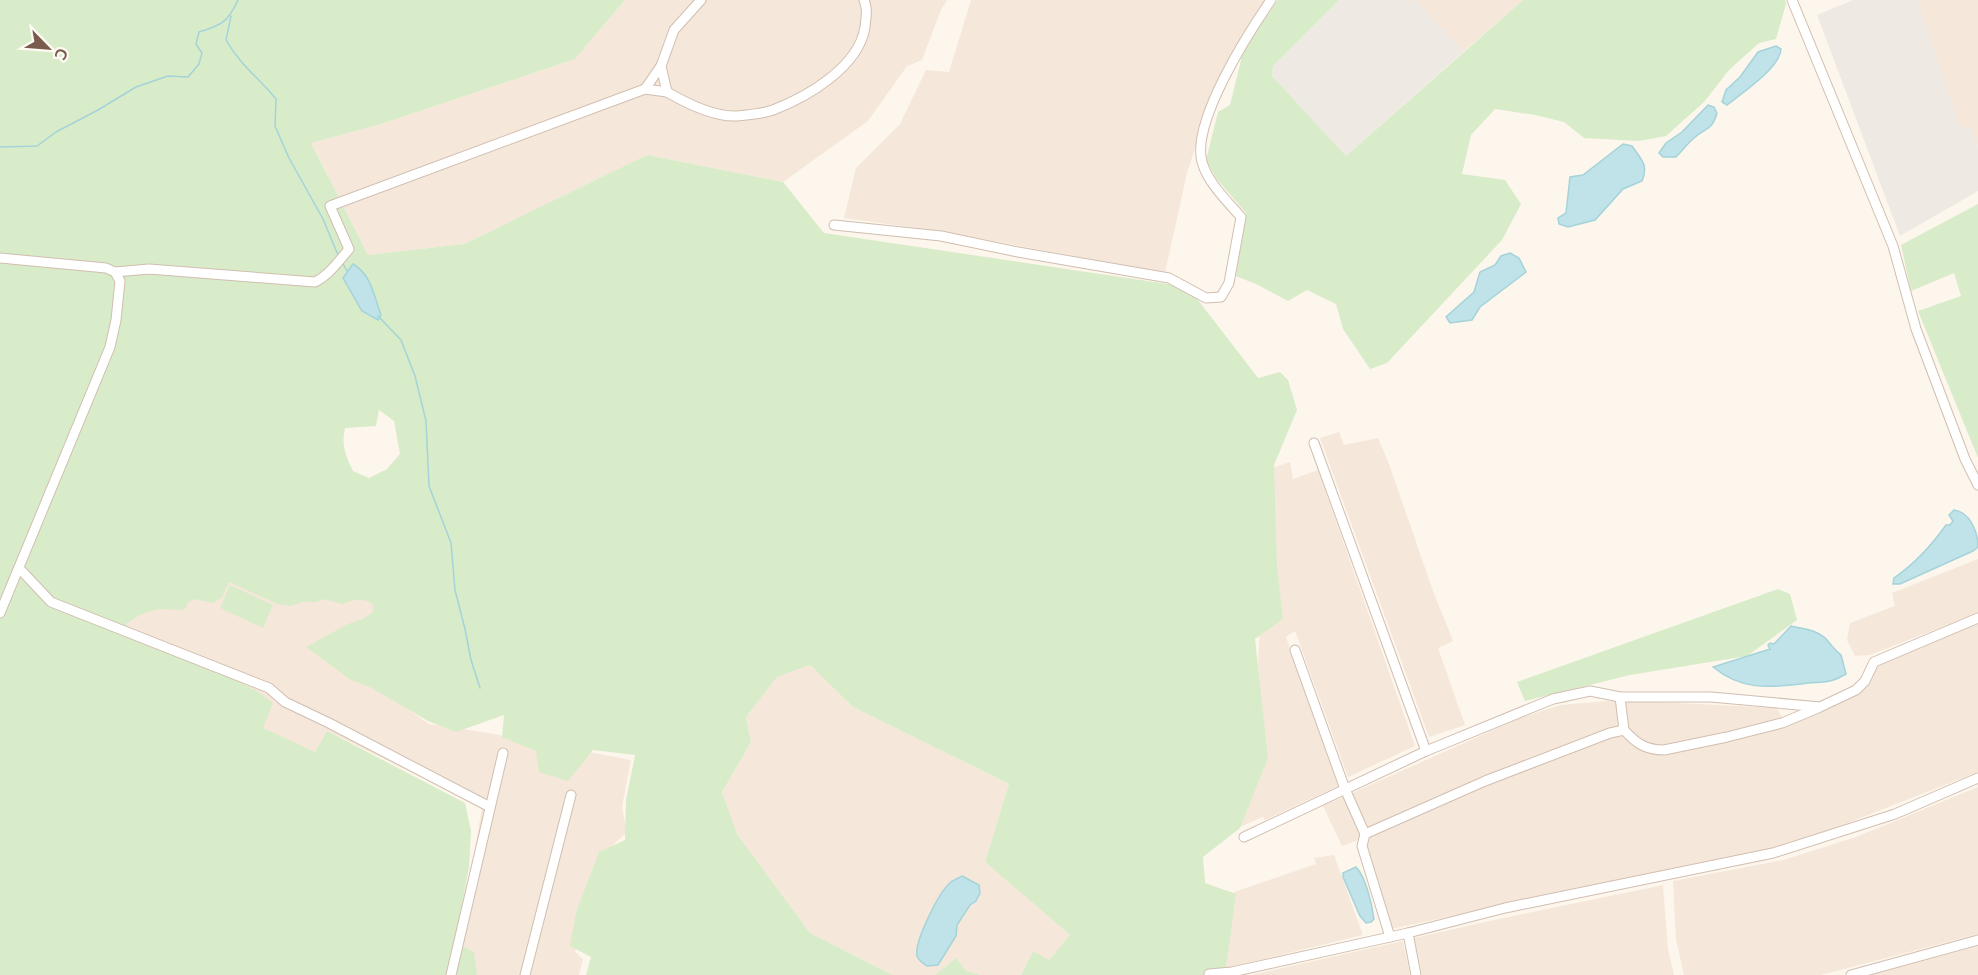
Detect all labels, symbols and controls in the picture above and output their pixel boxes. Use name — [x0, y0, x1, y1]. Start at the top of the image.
north arrow — [18, 18, 78, 78]
text: С — [50, 45, 73, 64]

